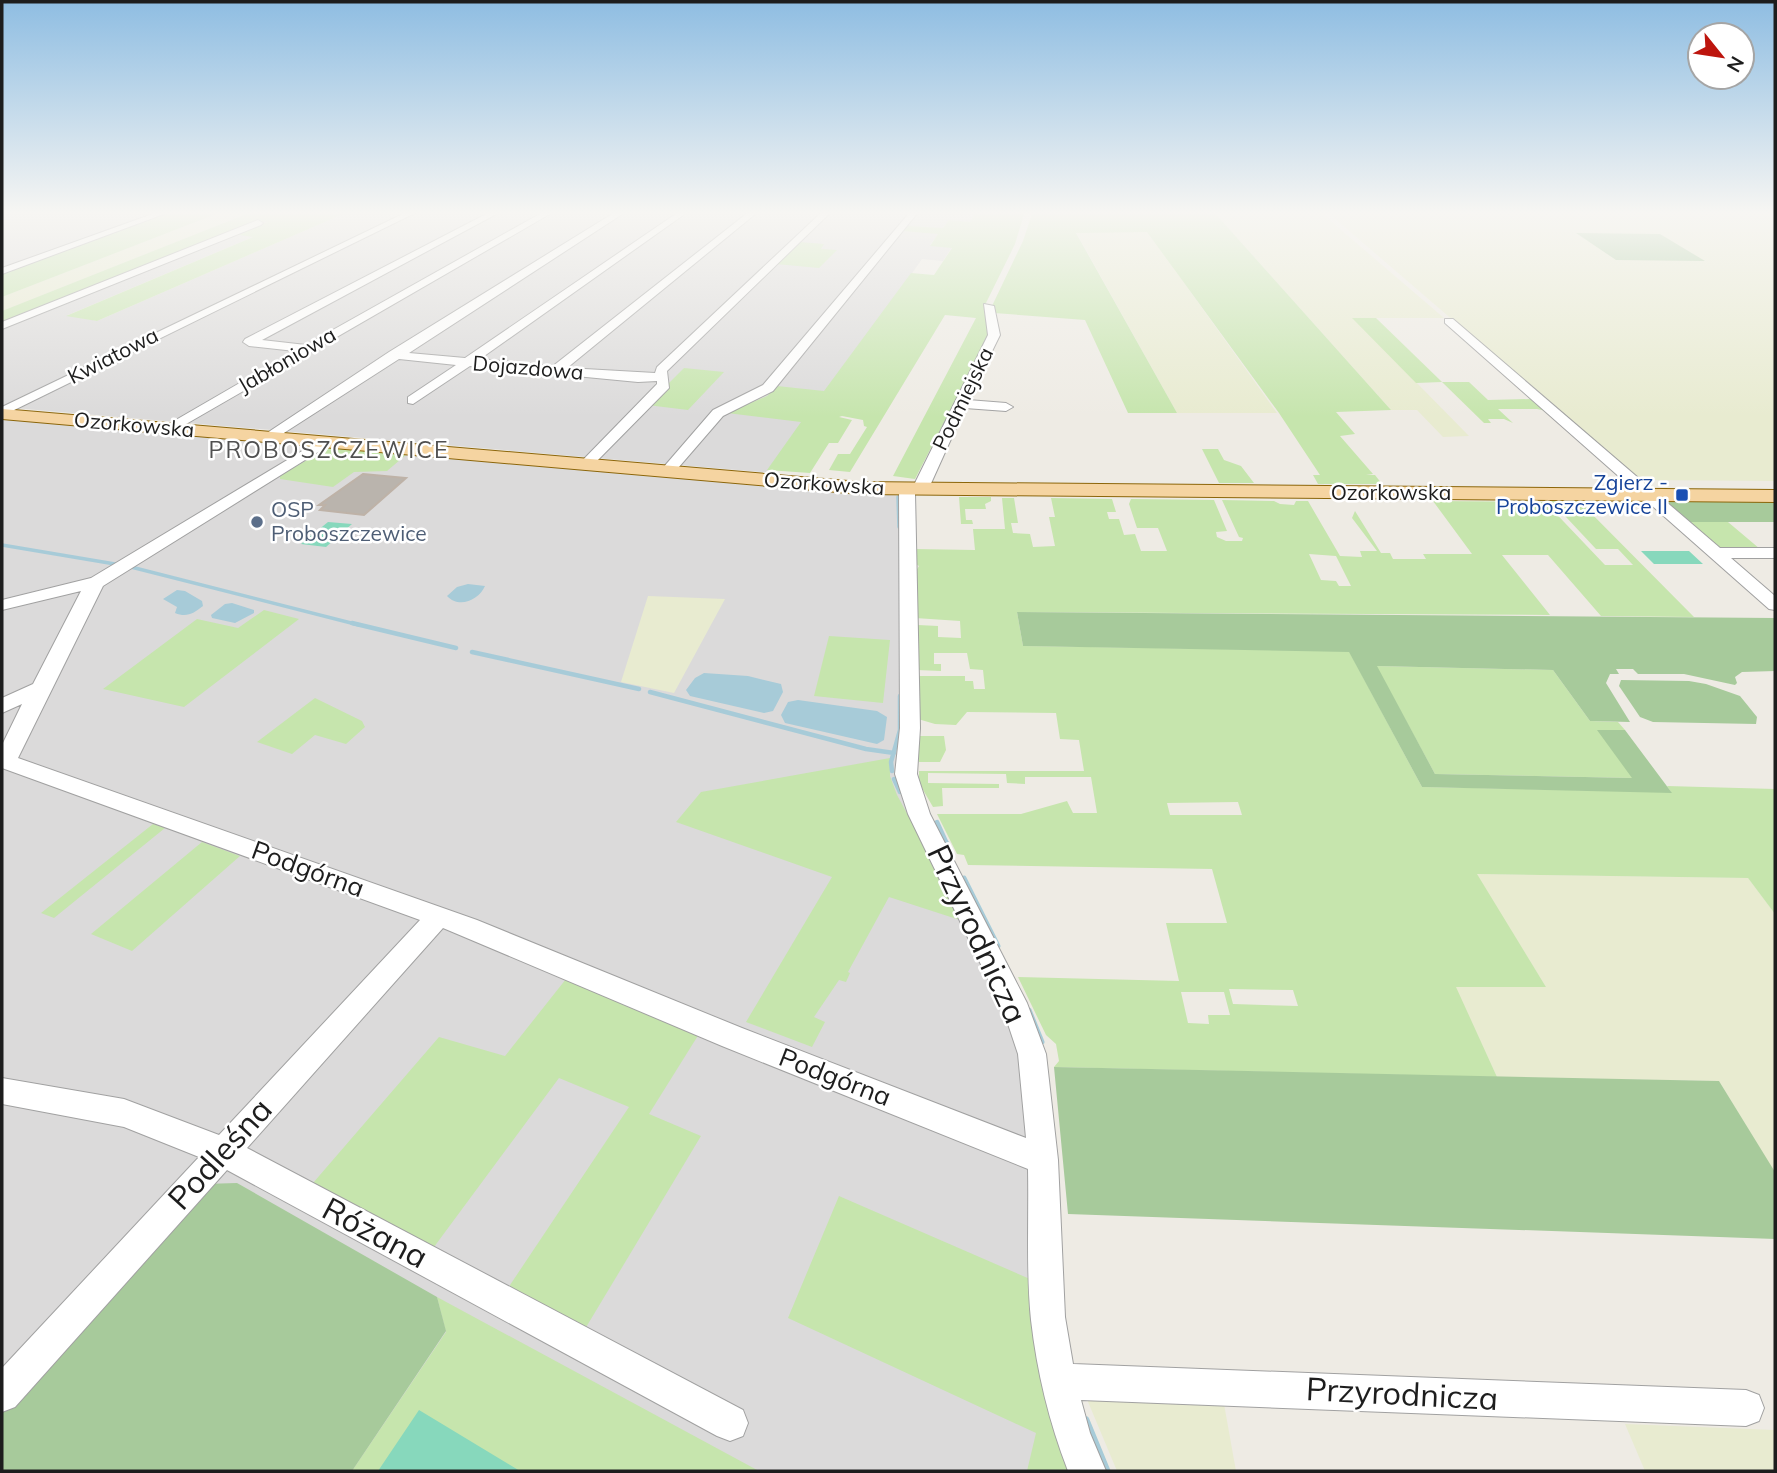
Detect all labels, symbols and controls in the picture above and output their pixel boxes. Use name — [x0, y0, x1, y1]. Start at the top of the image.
north arrow — [1686, 21, 1756, 91]
text: N — [1722, 52, 1750, 77]
street label: Kwiatowa — [63, 321, 162, 389]
street label: Jabłoniowa — [233, 321, 340, 398]
street label: Podmiejska — [926, 343, 998, 454]
street label: Dojazdowa — [472, 349, 585, 385]
street label: Ozorkowska — [73, 406, 195, 442]
district label: PROBOSZCZEWICE — [209, 435, 449, 464]
street label: Ozorkowska — [763, 466, 885, 500]
place label: Zgierz - Proboszczewice II — [1496, 469, 1668, 519]
street label: Ozorkowska — [1331, 479, 1451, 505]
marker: Zgierz - Proboszczewice II — [1674, 487, 1690, 503]
place label: OSP Proboszczewice — [271, 496, 427, 546]
marker: OSP Proboszczewice — [249, 514, 265, 530]
street label: Podgórna — [247, 833, 369, 904]
street label: Przyrodnicza — [919, 838, 1037, 1029]
street label: Podgórna — [774, 1040, 896, 1113]
street label: Podleśna — [159, 1089, 280, 1217]
street label: Różana — [316, 1188, 435, 1276]
street label: Przyrodnicza — [1305, 1368, 1499, 1418]

